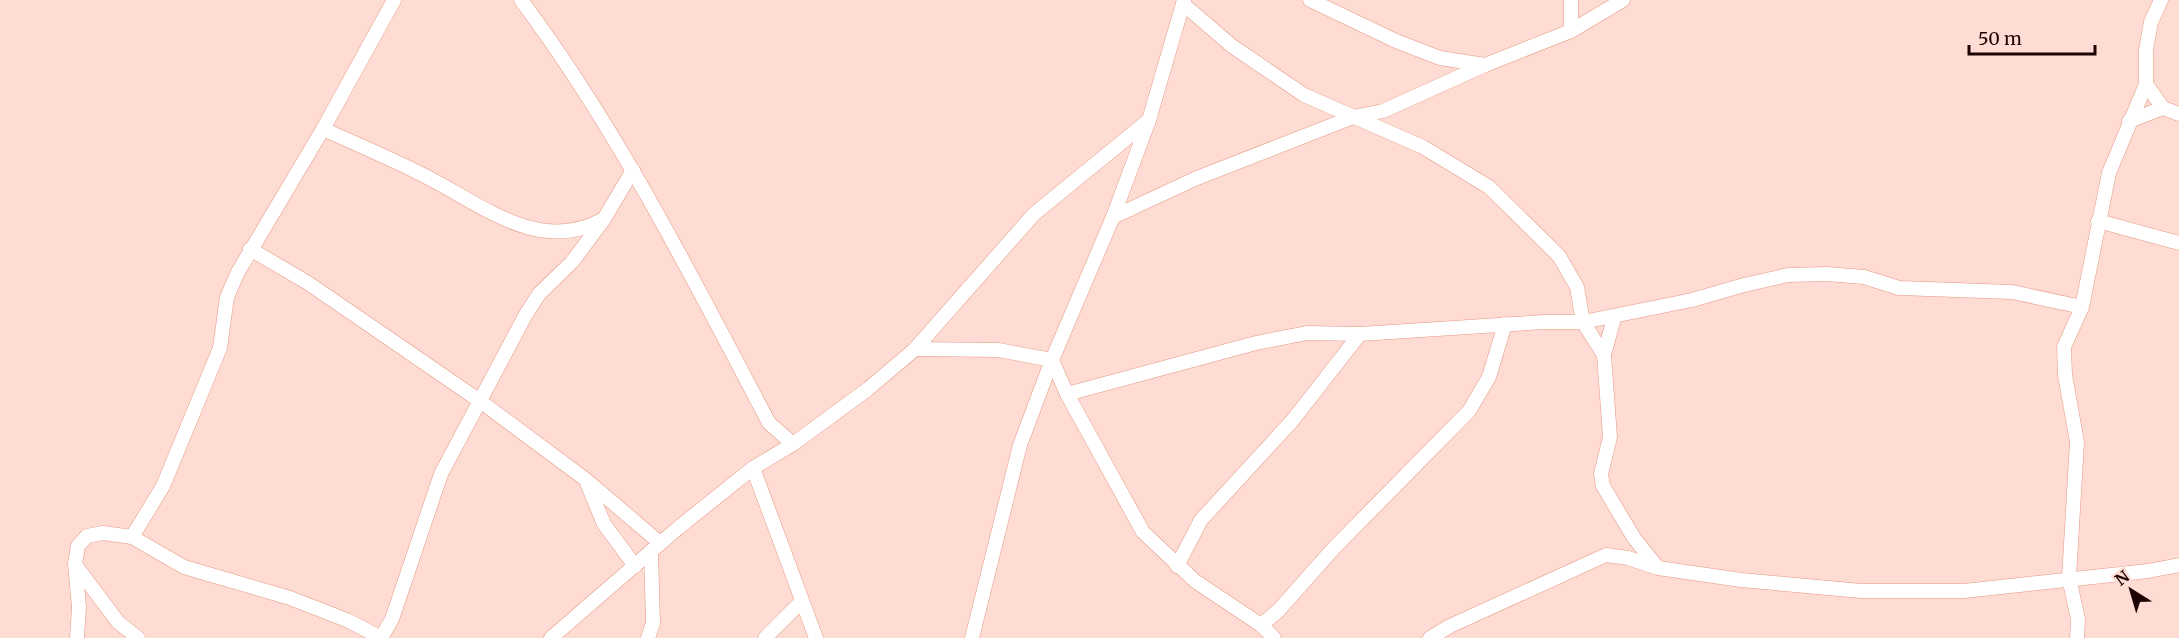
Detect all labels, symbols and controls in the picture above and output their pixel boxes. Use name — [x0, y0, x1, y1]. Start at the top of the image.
scale bar — [1969, 18, 2095, 56]
text: 50 m — [1978, 27, 2022, 50]
north arrow — [2101, 560, 2161, 620]
text: N — [2111, 566, 2133, 590]

